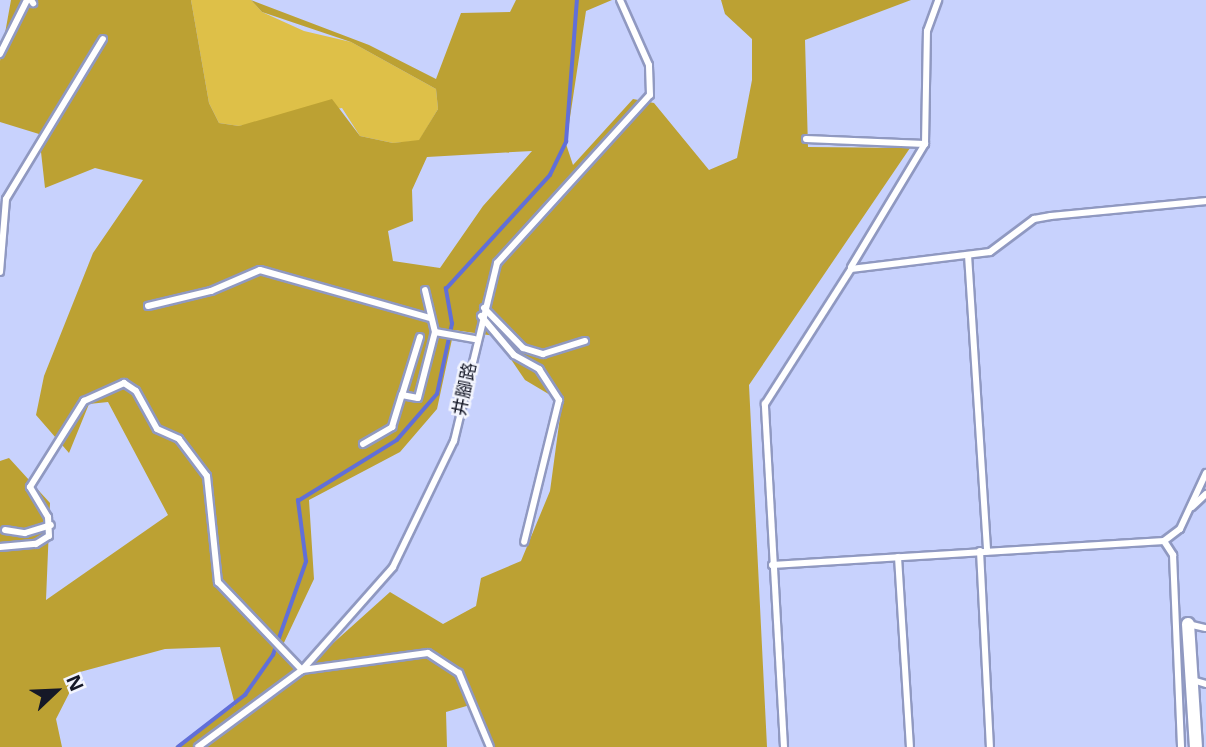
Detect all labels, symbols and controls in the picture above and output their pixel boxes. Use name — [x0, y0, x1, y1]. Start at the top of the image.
street label: 井腳路 — [448, 360, 480, 418]
north arrow — [21, 656, 91, 726]
text: N — [60, 671, 90, 695]

